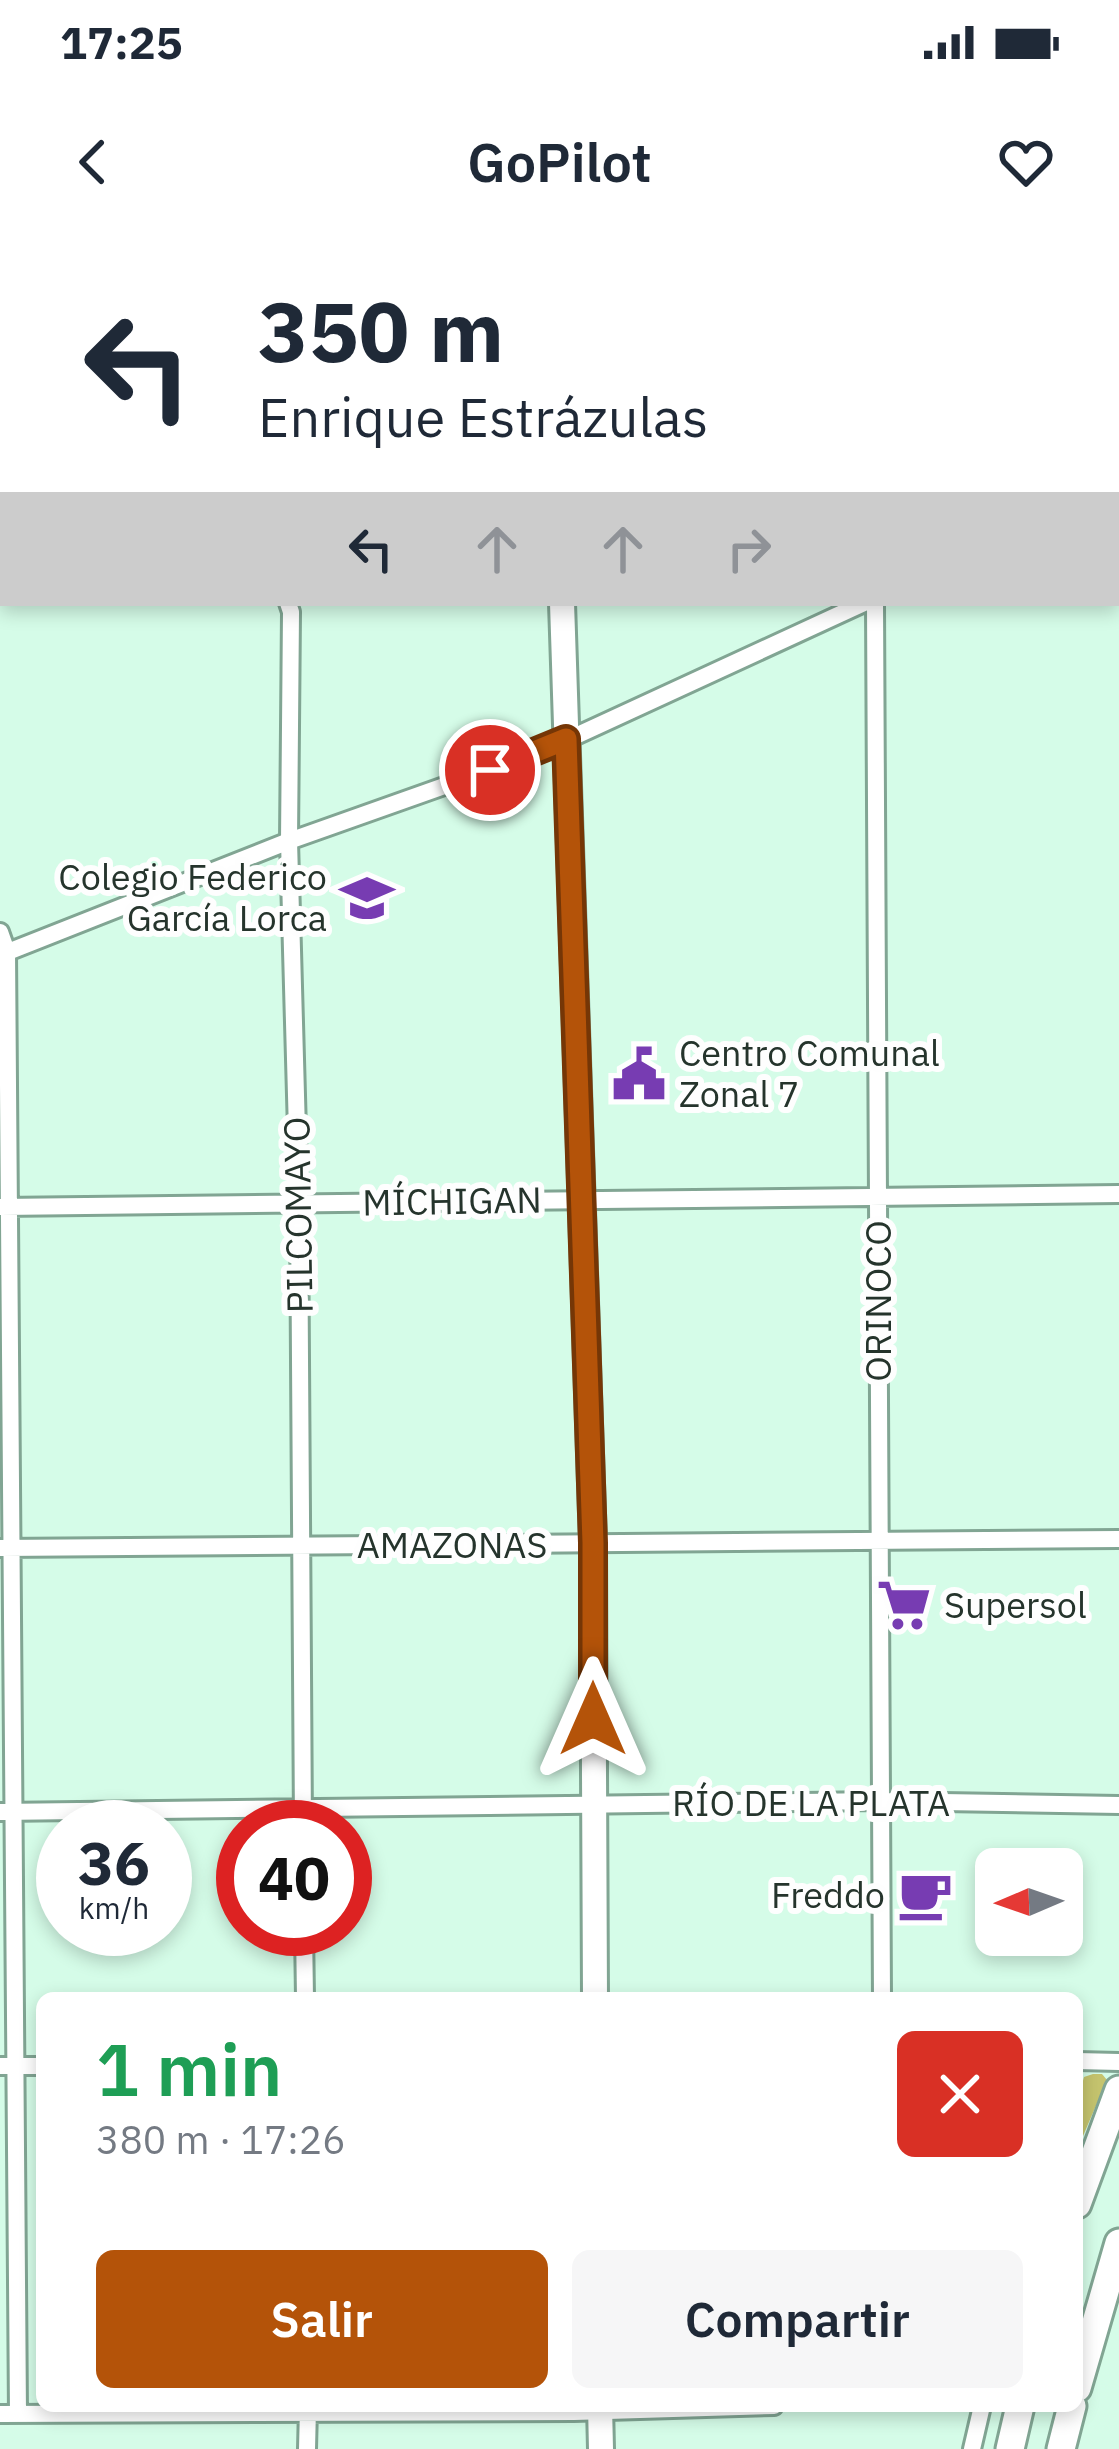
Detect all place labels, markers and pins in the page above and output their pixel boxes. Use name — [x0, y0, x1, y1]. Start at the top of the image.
pin — [439, 719, 541, 821]
place label: Colegio Federico García Lorca — [58, 853, 327, 941]
school or university icon: Colegio Federico García Lorca — [338, 869, 396, 927]
place label: Centro Comunal Zonal 7 — [679, 1029, 940, 1117]
public building icon: Centro Comunal Zonal 7 — [610, 1045, 668, 1103]
supermarket icon: Supersol — [875, 1576, 933, 1634]
place label: Supersol — [944, 1581, 1087, 1628]
cafe icon: Freddo — [896, 1866, 954, 1924]
place label: Freddo — [771, 1871, 885, 1918]

